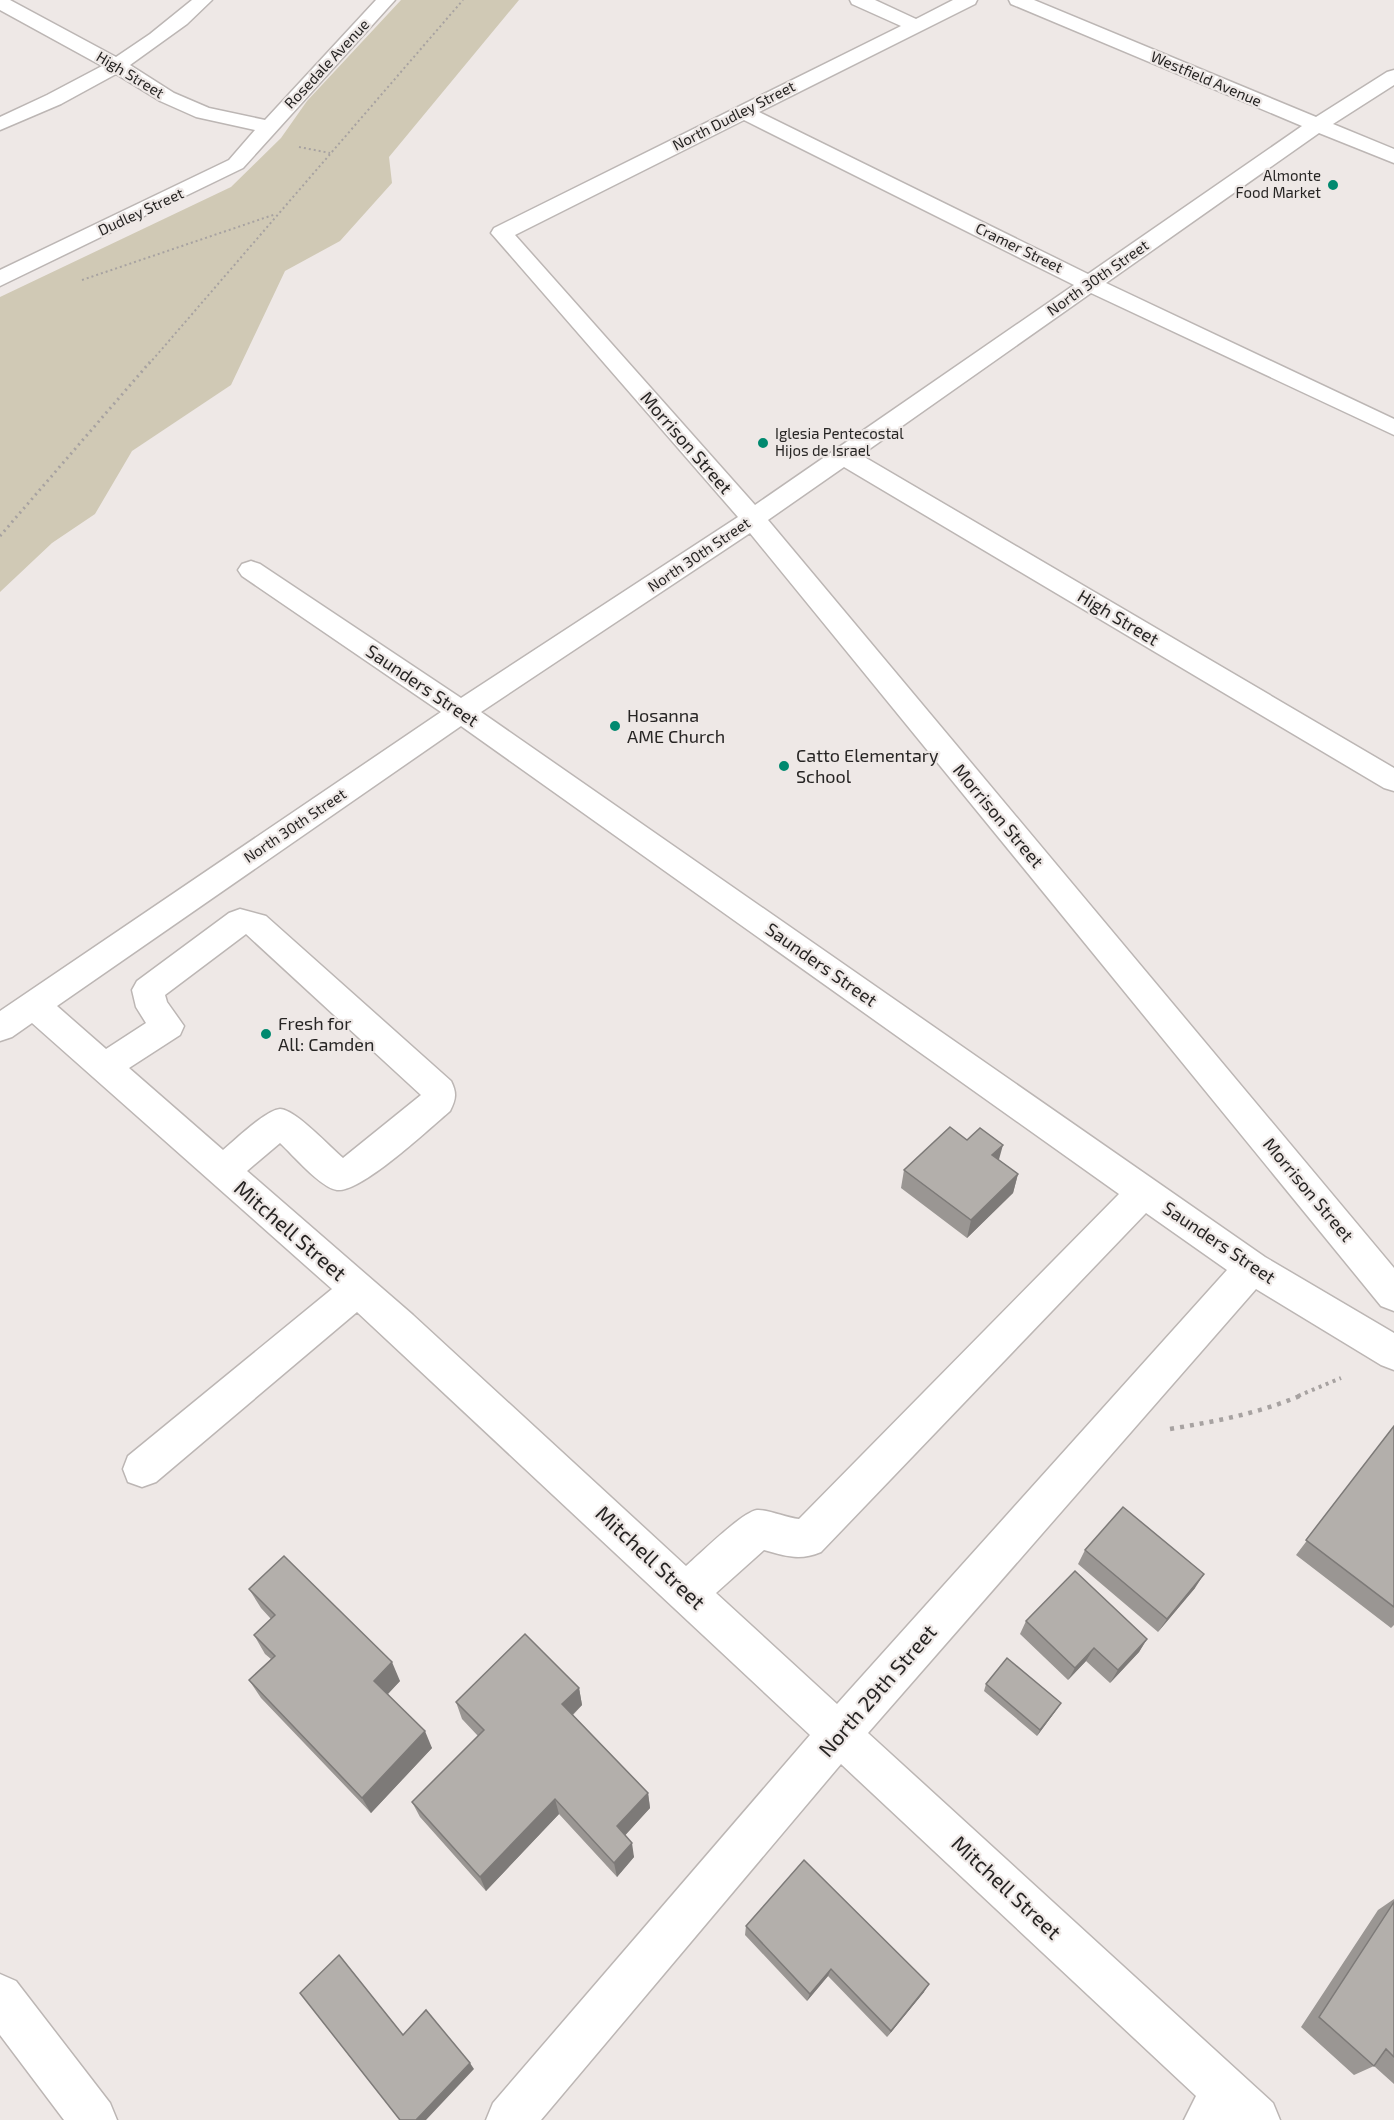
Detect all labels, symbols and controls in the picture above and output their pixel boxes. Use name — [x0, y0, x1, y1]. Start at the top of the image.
street label: Rosedale Avenue — [280, 15, 372, 112]
street label: High Street — [93, 47, 168, 102]
street label: Westfield Avenue — [1148, 47, 1265, 110]
street label: North Dudley Street — [669, 76, 798, 154]
place label: Almonte Food Market — [1236, 166, 1321, 201]
marker: Almonte Food Market — [1326, 178, 1340, 192]
street label: Dudley Street — [95, 183, 186, 239]
street label: Cramer Street — [973, 218, 1066, 276]
street label: North 30th Street — [1043, 235, 1152, 319]
street label: Morrison Street — [636, 387, 737, 498]
place label: Iglesia Pentecostal Hijos de Israel — [775, 424, 904, 460]
marker: Iglesia Pentecostal Hijos de Israel — [756, 436, 770, 450]
street label: North 30th Street — [644, 513, 753, 595]
street label: High Street — [1074, 584, 1163, 650]
street label: Saunders Street — [362, 639, 483, 731]
place label: Hosanna AME Church — [627, 704, 725, 747]
marker: Hosanna AME Church — [608, 719, 622, 733]
place label: Catto Elementary School — [796, 744, 939, 787]
marker: Catto Elementary School — [777, 759, 791, 773]
street label: Morrison Street — [949, 759, 1049, 872]
street label: North 30th Street — [240, 784, 349, 866]
street label: Saunders Street — [762, 918, 882, 1011]
place label: Fresh for All: Camden — [278, 1012, 375, 1055]
marker: Fresh for All: Camden — [259, 1027, 273, 1041]
street label: Morrison Street — [1259, 1133, 1359, 1246]
street label: Mitchell Street — [230, 1174, 352, 1285]
street label: Saunders Street — [1159, 1196, 1280, 1288]
street label: Mitchell Street — [591, 1500, 711, 1614]
street label: North 29th Street — [813, 1619, 941, 1761]
street label: Mitchell Street — [947, 1830, 1067, 1944]

